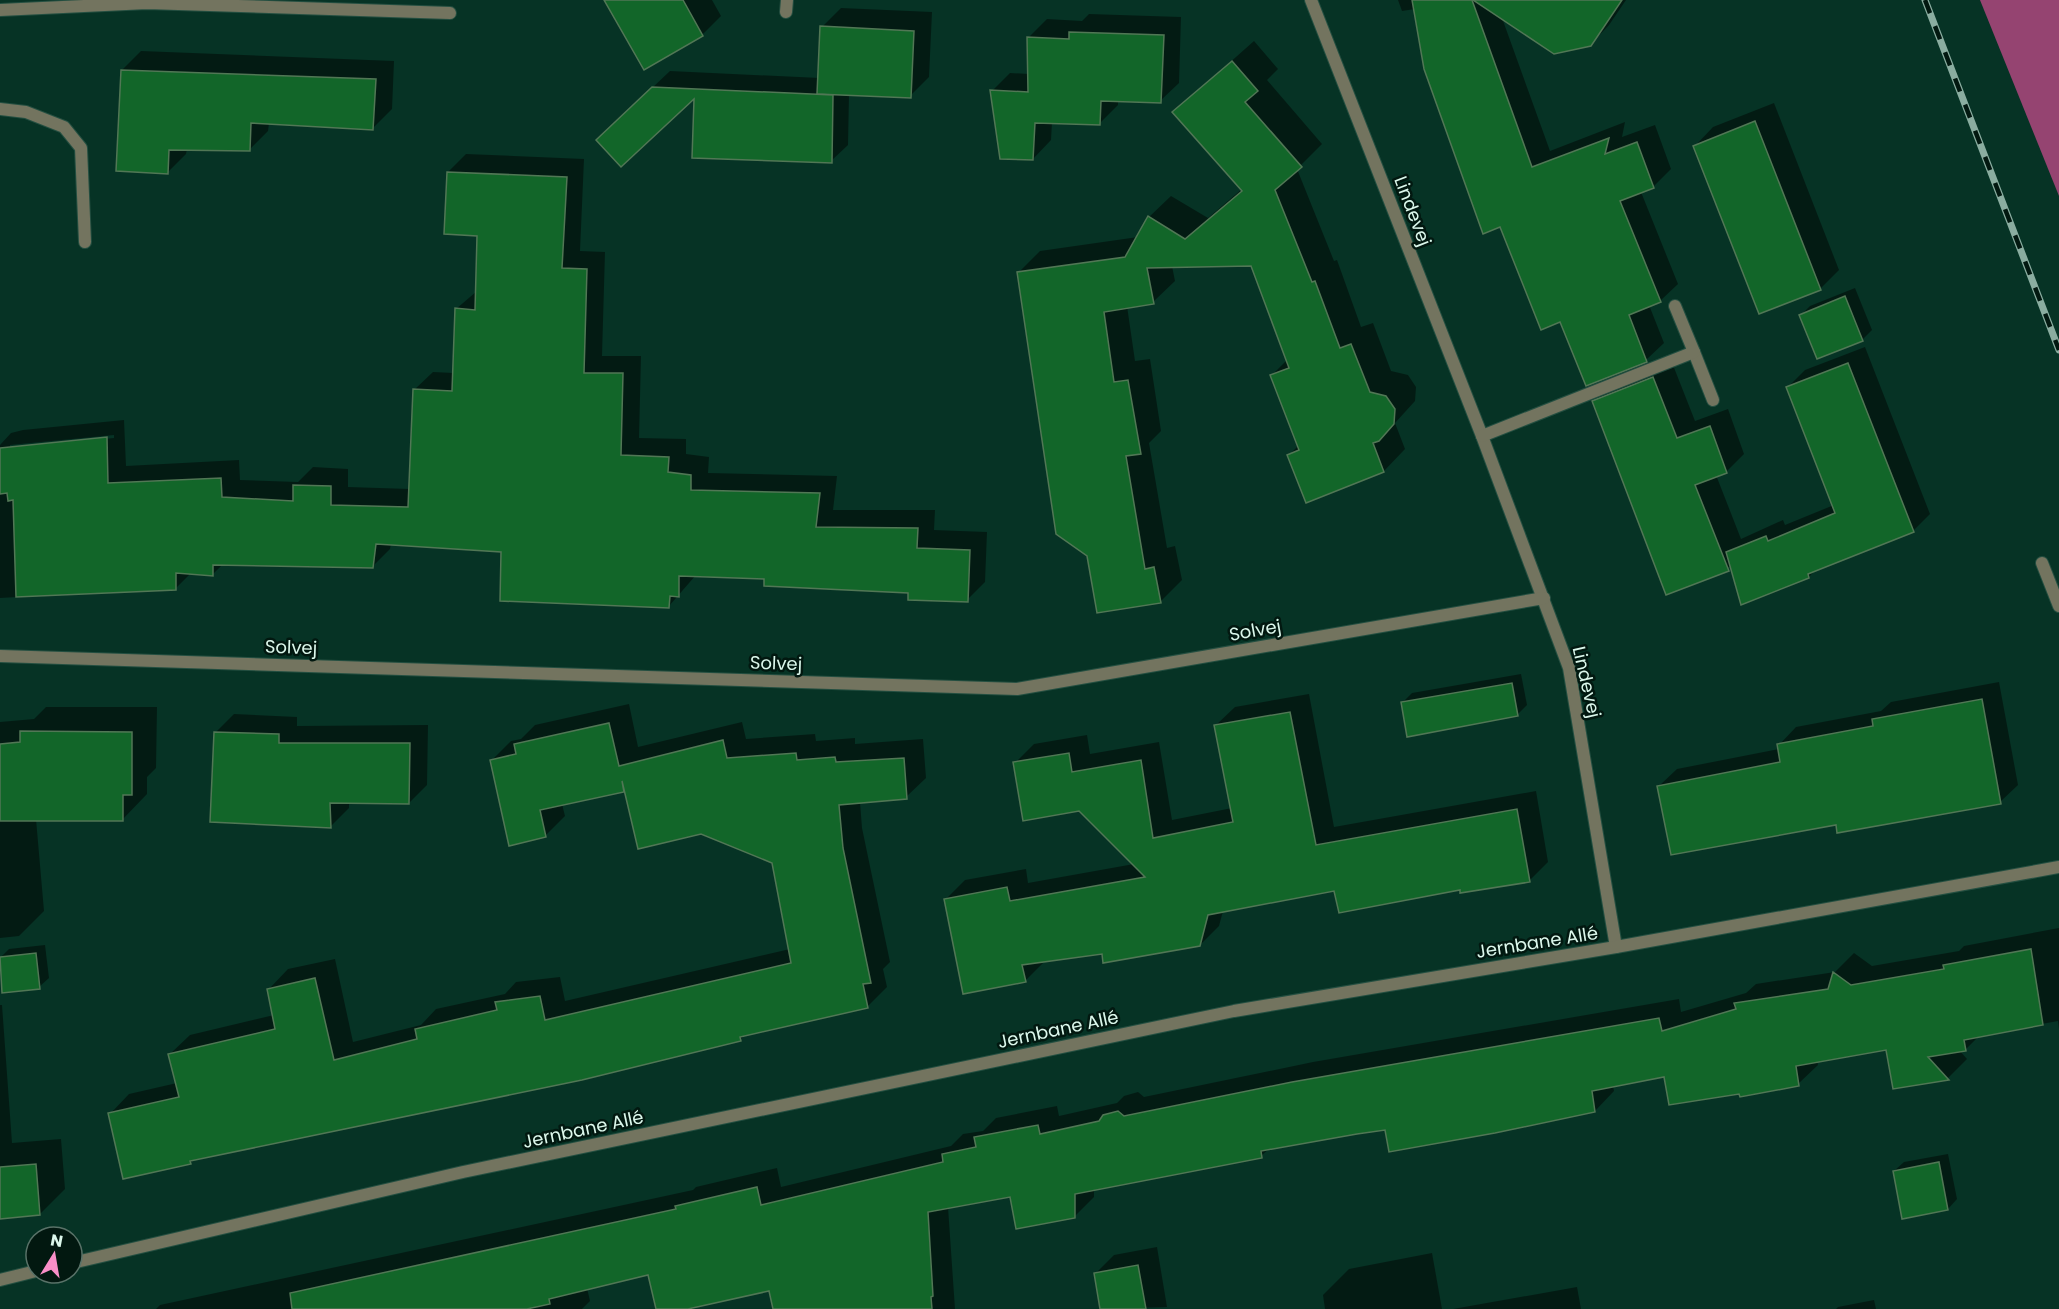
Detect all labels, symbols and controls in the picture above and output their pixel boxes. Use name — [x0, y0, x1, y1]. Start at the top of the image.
street label: Lindevej — [1388, 173, 1438, 249]
street label: Solvej — [1227, 613, 1283, 647]
street label: Solvej — [264, 634, 318, 660]
street label: Lindevej — [1567, 644, 1607, 720]
street label: Solvej — [749, 650, 803, 676]
street label: Jernbane Allé — [1474, 920, 1600, 964]
street label: Jernbane Allé — [995, 1004, 1121, 1054]
street label: Jernbane Allé — [520, 1104, 646, 1154]
north arrow — [24, 1225, 84, 1285]
text: N — [49, 1228, 65, 1253]

